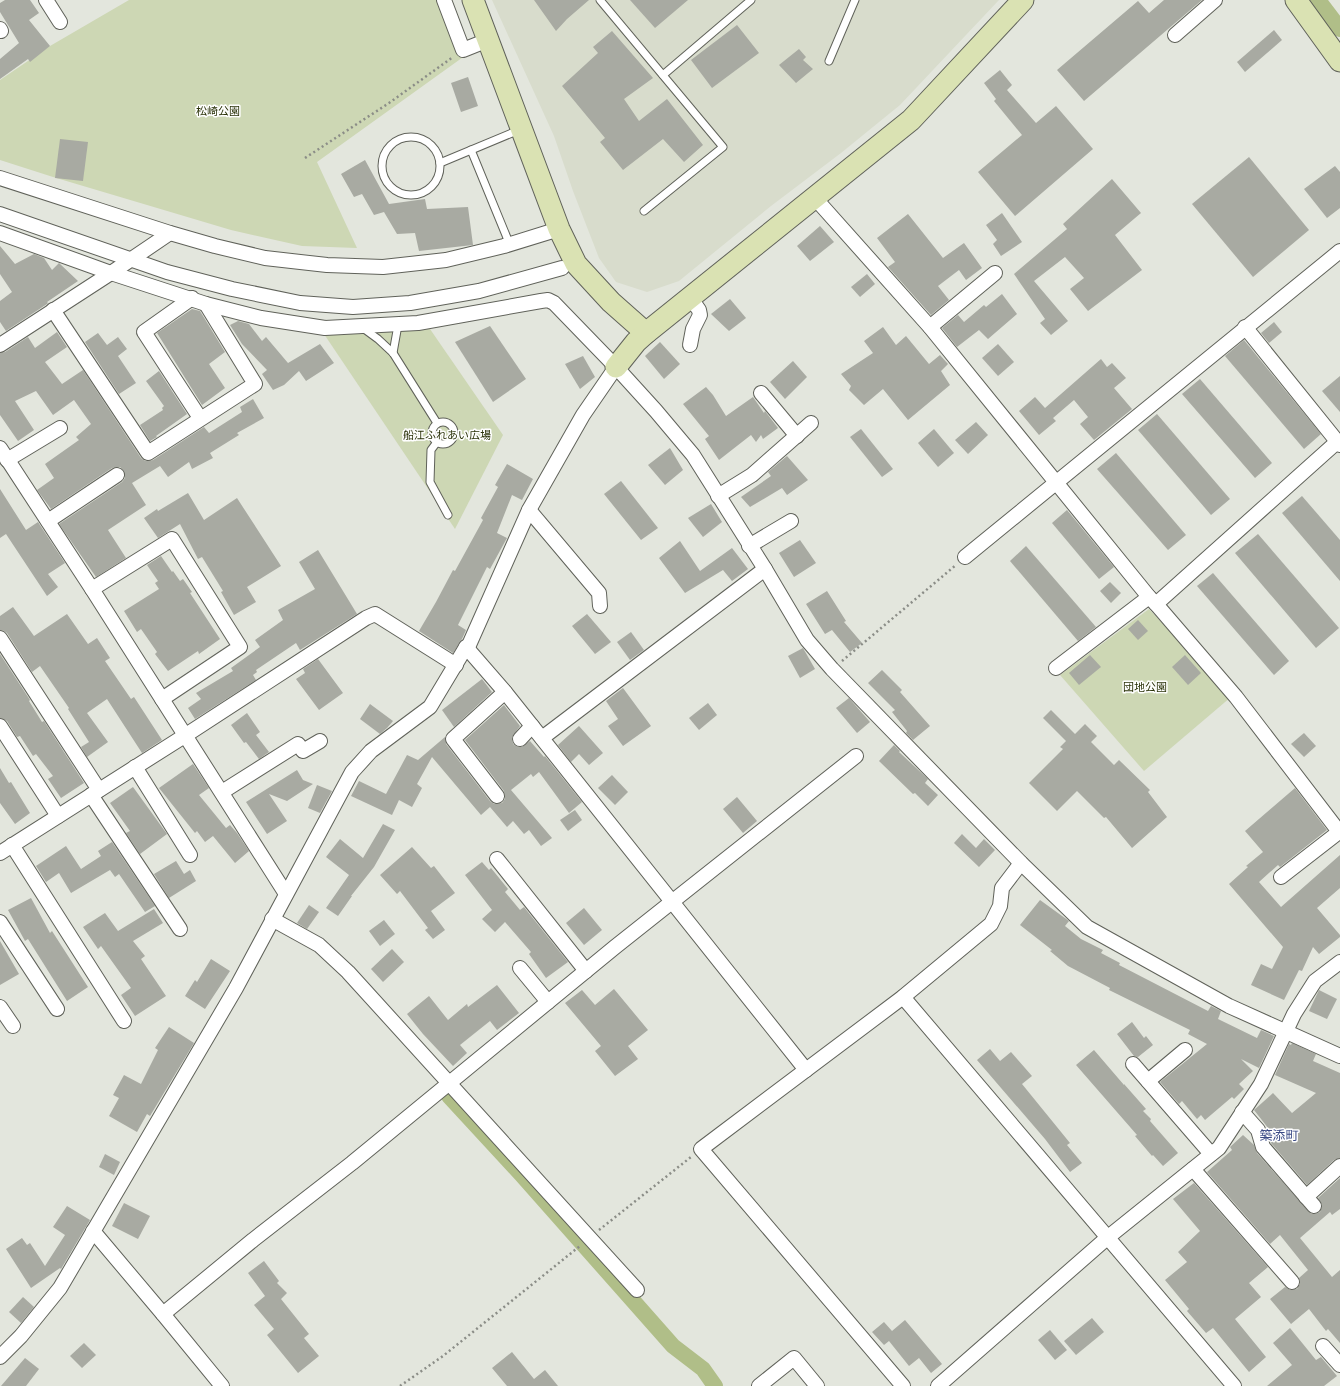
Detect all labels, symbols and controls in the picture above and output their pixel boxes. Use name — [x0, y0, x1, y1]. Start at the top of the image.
park label: 松崎公園 — [196, 105, 240, 117]
park label: 船江ふれあい広場 — [403, 429, 491, 441]
park label: 団地公園 — [1123, 681, 1167, 693]
district label: 築添町 — [1259, 1129, 1299, 1143]

